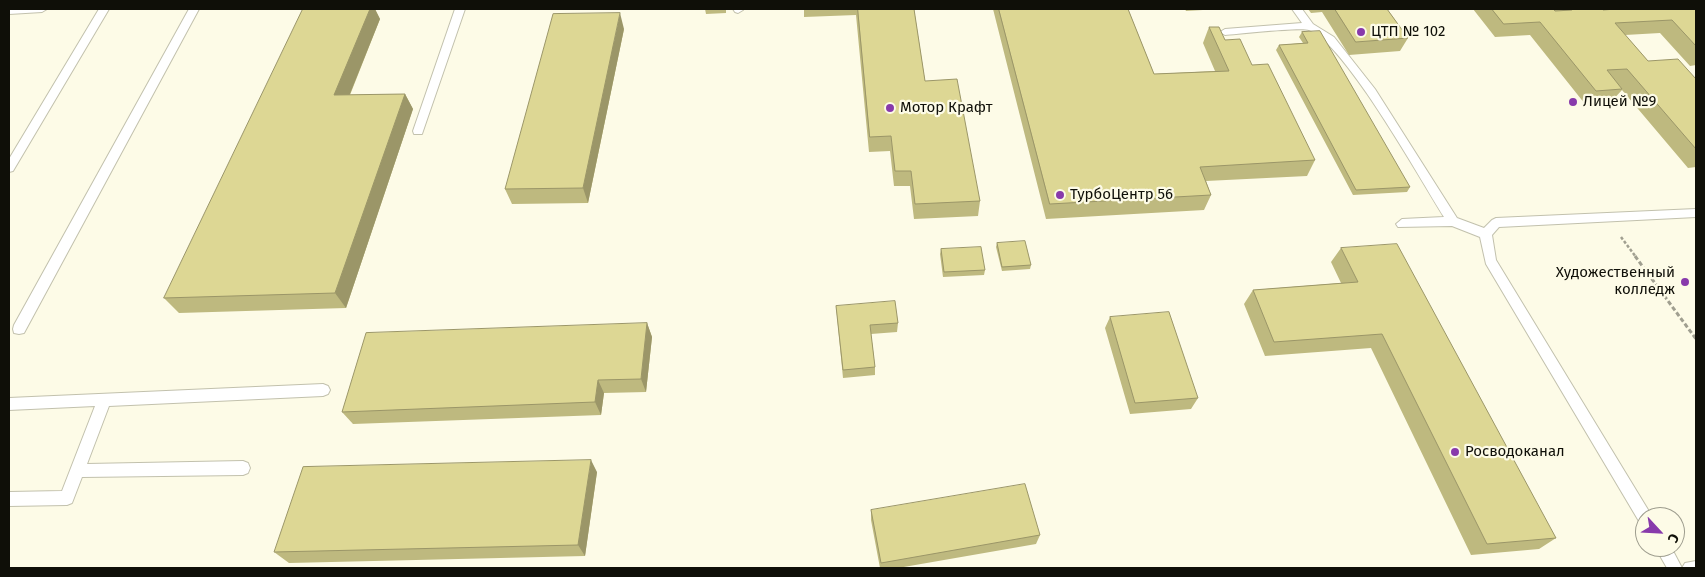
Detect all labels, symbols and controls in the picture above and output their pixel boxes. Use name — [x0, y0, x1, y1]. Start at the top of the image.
place label: ЦТП № 102 — [1371, 23, 1445, 41]
marker: ЦТП № 102 — [1355, 26, 1367, 38]
place label: Лицей №9 — [1583, 93, 1656, 111]
marker: Лицей №9 — [1567, 96, 1579, 108]
place label: Мотор Крафт — [900, 99, 992, 117]
marker: Мотор Крафт — [884, 102, 896, 114]
place label: ТурбоЦентр 56 — [1070, 186, 1173, 204]
marker: ТурбоЦентр 56 — [1054, 189, 1066, 201]
place label: Художественный колледж — [1556, 264, 1675, 299]
marker: Художественный колледж — [1679, 276, 1691, 288]
place label: Росводоканал — [1465, 443, 1565, 461]
marker: Росводоканал — [1449, 446, 1461, 458]
north arrow — [1635, 507, 1685, 557]
text: С — [1664, 531, 1683, 545]

